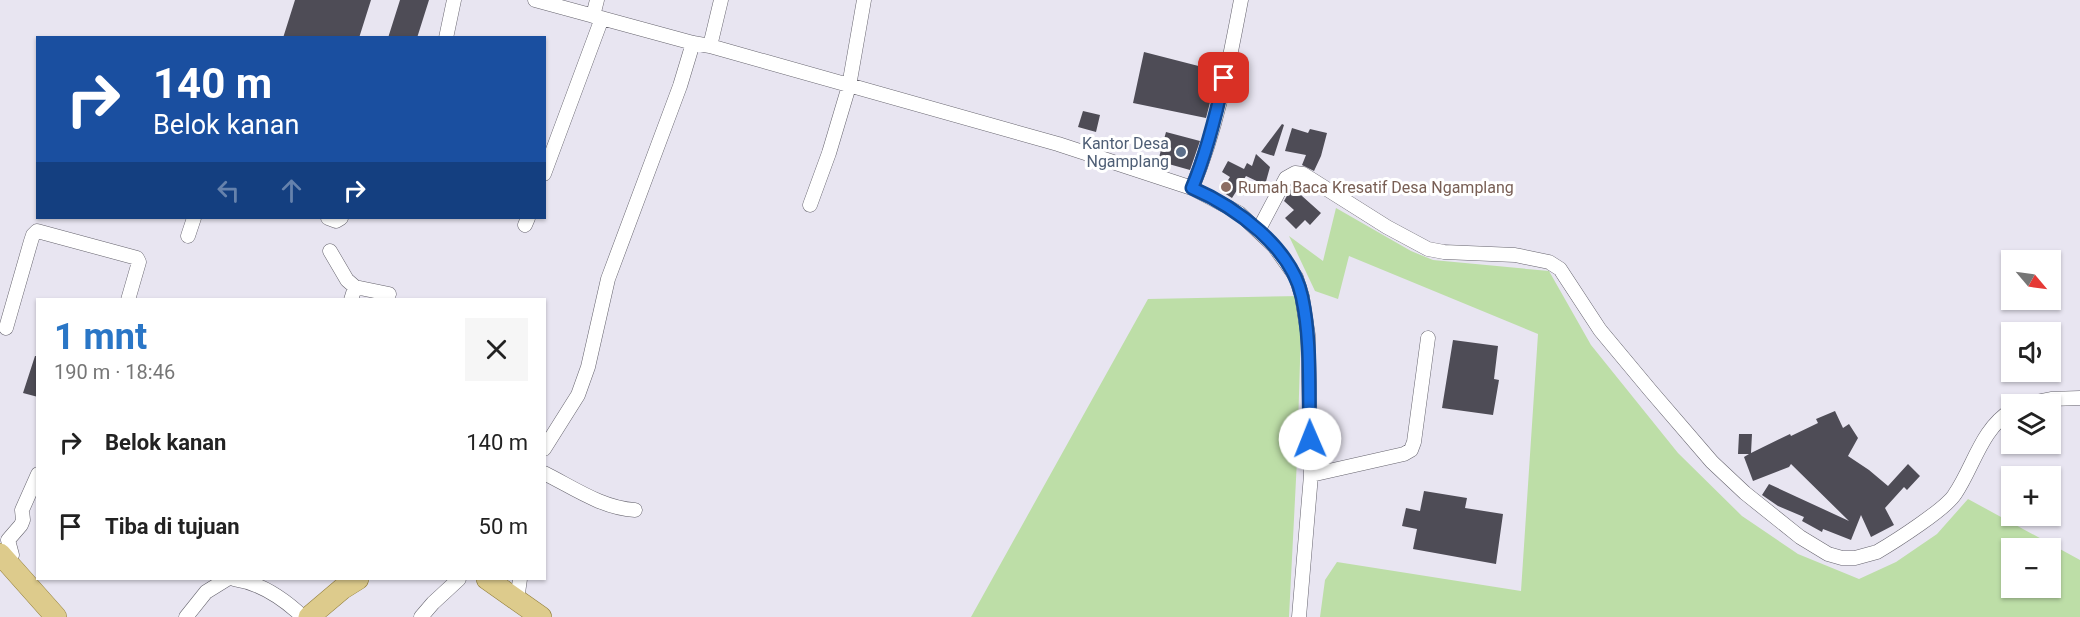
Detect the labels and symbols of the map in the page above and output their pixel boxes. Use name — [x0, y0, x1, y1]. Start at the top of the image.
pin — [1198, 52, 1249, 103]
place label: Kantor Desa Ngamplang — [1082, 134, 1169, 171]
marker: Kantor Desa Ngamplang — [1174, 145, 1188, 159]
place label: Rumah Baca Kresatif Desa Ngamplang — [1238, 178, 1514, 197]
marker: Rumah Baca Kresatif Desa Ngamplang — [1219, 180, 1233, 194]
north arrow — [2001, 250, 2061, 310]
position arrow — [1278, 407, 1342, 471]

